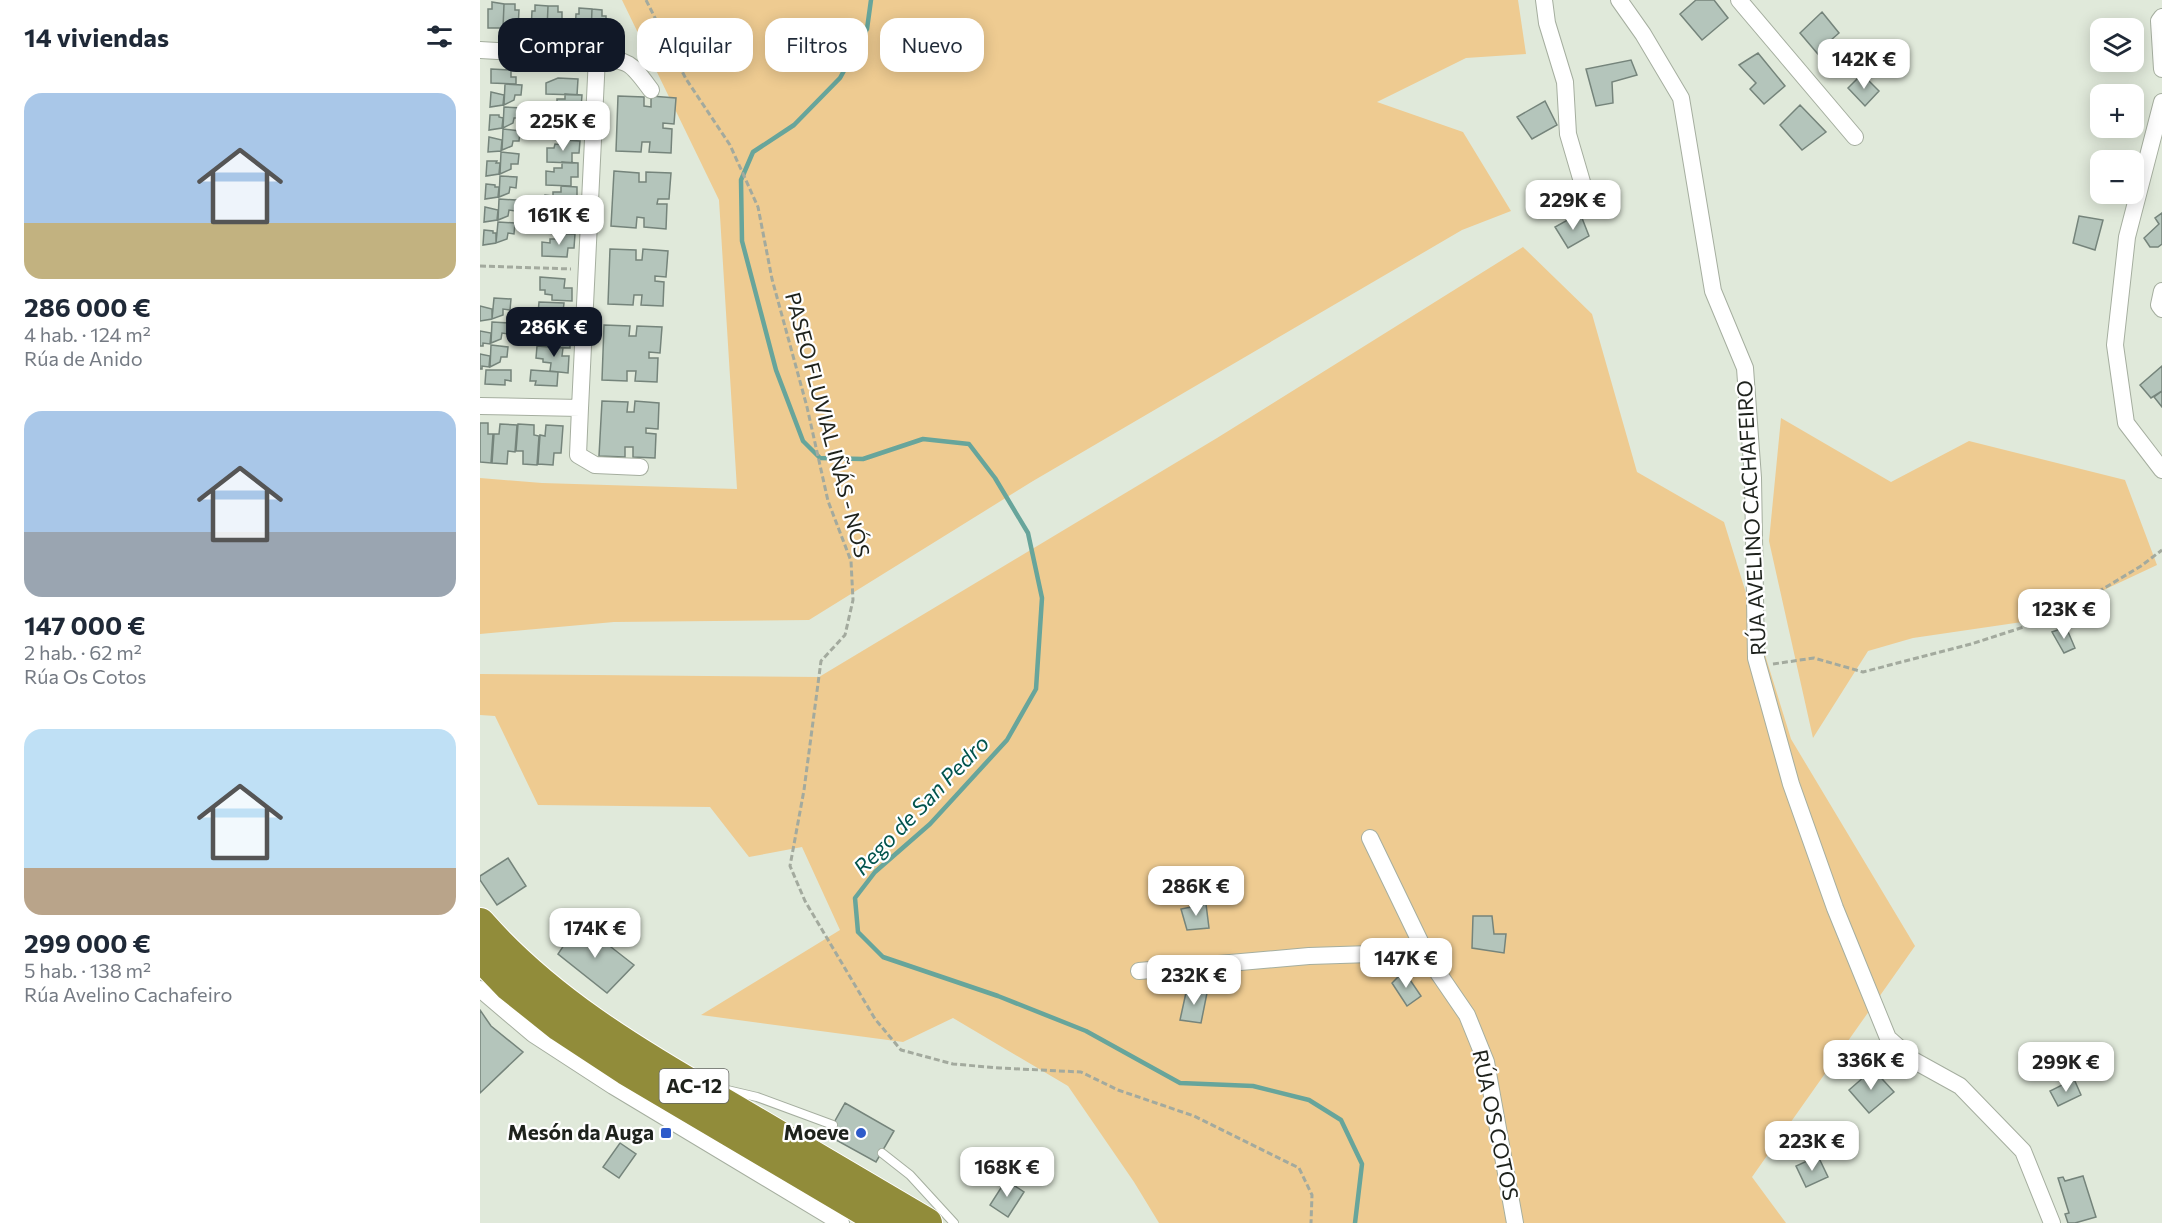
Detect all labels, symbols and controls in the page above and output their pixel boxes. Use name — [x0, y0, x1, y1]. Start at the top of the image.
chip: Comprar — [498, 18, 625, 72]
chip: Alquilar — [637, 18, 753, 72]
chip: Filtros — [765, 18, 868, 72]
chip: Nuevo — [880, 18, 984, 72]
map controls — [2090, 18, 2144, 204]
button: layers — [2090, 18, 2144, 72]
icon: filters — [423, 20, 456, 53]
text: 14 viviendas — [24, 21, 169, 52]
pin: 142K € — [1815, 39, 1913, 90]
text: 142K € — [1832, 46, 1896, 70]
button: + — [2090, 84, 2144, 138]
pin: 225K € — [514, 101, 612, 152]
text: 225K € — [530, 108, 596, 132]
icon: home — [186, 132, 294, 240]
button: − — [2090, 150, 2144, 204]
pin: 229K € — [1524, 180, 1622, 231]
text: 229K € — [1540, 187, 1606, 211]
pin: 161K € — [510, 195, 608, 246]
text: 161K € — [528, 202, 590, 226]
street label: PASEO FLUVIAL IÑÁS - NÓS — [781, 289, 876, 560]
text: 286 000 € — [24, 291, 151, 322]
pin: 286K € — [505, 307, 603, 358]
text: 286K € — [520, 314, 588, 338]
text: 4 hab. · 124 m² — [24, 322, 151, 346]
text: Rúa de Anido — [24, 346, 143, 370]
street label: RÚA AVELINO CACHAFEIRO — [1731, 380, 1770, 656]
icon: home — [186, 450, 294, 558]
pin: 123K € — [2015, 589, 2113, 640]
text: 123K € — [2032, 596, 2096, 620]
text: 147 000 € — [24, 609, 146, 640]
text: 2 hab. · 62 m² — [24, 640, 142, 664]
text: Rúa Os Cotos — [24, 664, 146, 688]
water label: Rego de San Pedro — [847, 729, 994, 880]
icon: home — [186, 768, 294, 876]
pin: 286K € — [1147, 866, 1245, 917]
text: 286K € — [1162, 873, 1230, 897]
pin: 174K € — [546, 908, 644, 959]
text: 174K € — [564, 915, 626, 939]
text: 299 000 € — [24, 927, 151, 958]
pin: 147K € — [1357, 938, 1455, 989]
text: 147K € — [1374, 945, 1438, 969]
pin: 232K € — [1145, 955, 1243, 1006]
text: 5 hab. · 138 m² — [24, 958, 151, 982]
text: 232K € — [1161, 962, 1227, 986]
text: Rúa Avelino Cachafeiro — [24, 982, 232, 1006]
pin: 336K € — [1822, 1040, 1920, 1091]
pin: 299K € — [2017, 1042, 2115, 1093]
street label: RÚA OS COTOS — [1468, 1047, 1525, 1202]
text: 336K € — [1837, 1047, 1905, 1071]
text: 299K € — [2032, 1049, 2100, 1073]
road number: AC-12 — [660, 1069, 728, 1103]
place label: Mesón da Auga — [508, 1119, 654, 1144]
place label: Moeve — [784, 1119, 849, 1144]
pin: 223K € — [1763, 1121, 1861, 1172]
marker: Mesón da Auga — [659, 1126, 673, 1140]
marker: Moeve — [854, 1126, 868, 1140]
text: 223K € — [1779, 1128, 1845, 1152]
pin: 168K € — [958, 1147, 1056, 1198]
text: 168K € — [974, 1154, 1040, 1178]

